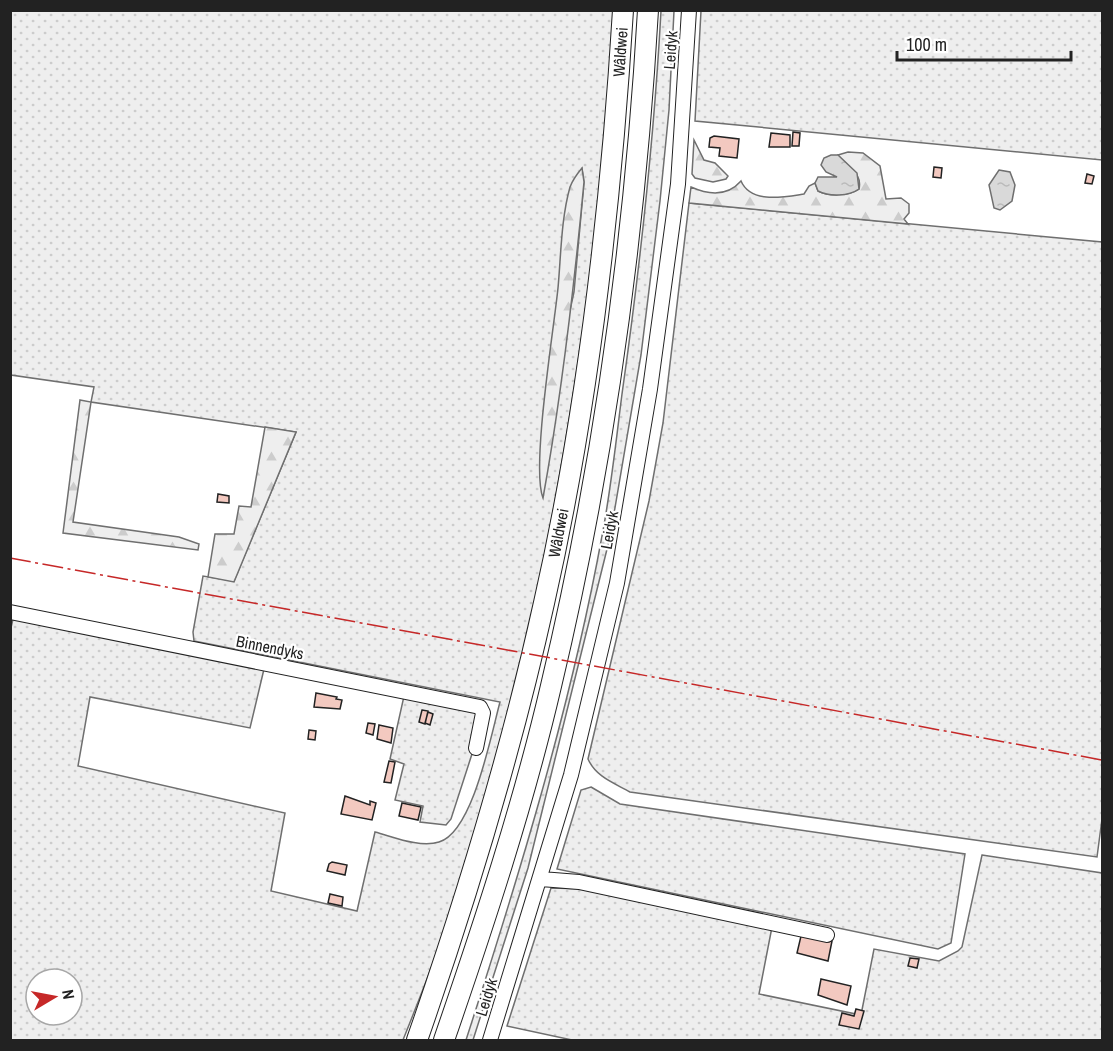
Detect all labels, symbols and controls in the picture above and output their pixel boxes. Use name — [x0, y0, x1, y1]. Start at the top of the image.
scale bar — [897, 24, 1071, 62]
street label: Wâldwei — [607, 26, 633, 78]
street label: Leidyk — [658, 30, 682, 70]
text: 100 m — [906, 32, 947, 57]
street label: Wâldwei — [542, 506, 574, 560]
street label: Leidyk — [595, 509, 623, 551]
street label: Binnendyks — [234, 630, 306, 664]
north arrow — [24, 967, 84, 1027]
street label: Leidyk — [470, 975, 502, 1019]
text: N — [57, 988, 80, 1001]

